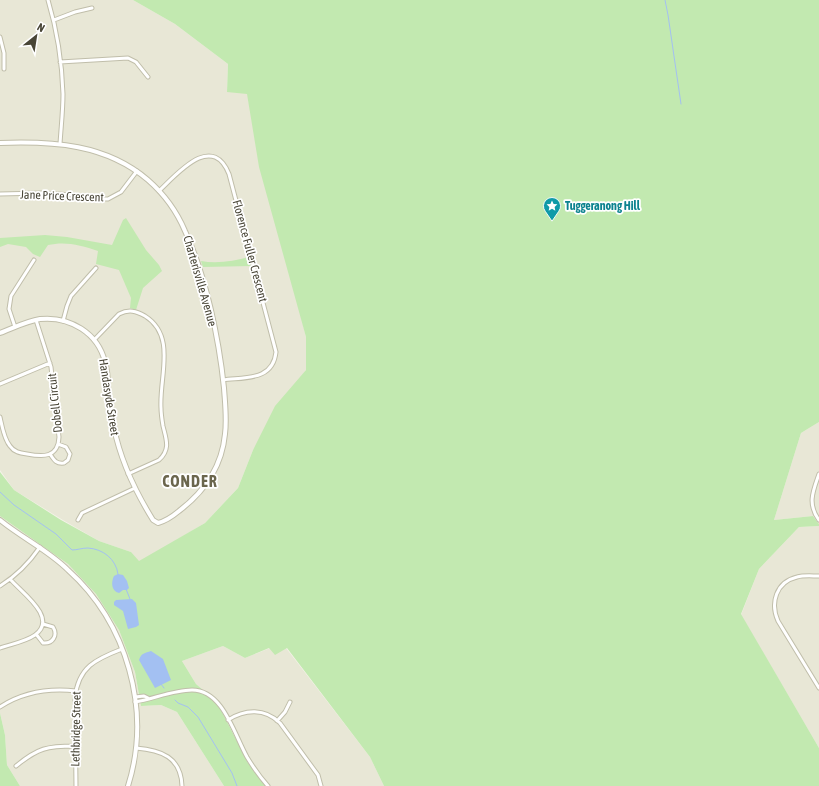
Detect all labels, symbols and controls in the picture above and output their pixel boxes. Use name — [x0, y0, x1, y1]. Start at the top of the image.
north arrow — [16, 16, 56, 56]
text: N — [35, 21, 47, 34]
street label: Jane Price Crescent — [20, 188, 105, 204]
place icon: Tuggeranong Hill — [542, 196, 562, 221]
street label: Florence Fuller Crescent — [230, 198, 270, 304]
place label: Tuggeranong Hill — [565, 199, 641, 213]
street label: Charterisville Avenue — [180, 234, 220, 328]
street label: Handasyde Street — [96, 357, 122, 437]
street label: Dobell Circuit — [45, 372, 65, 433]
district label: CONDER — [162, 472, 218, 490]
street label: Lethbridge Street — [68, 691, 84, 767]

